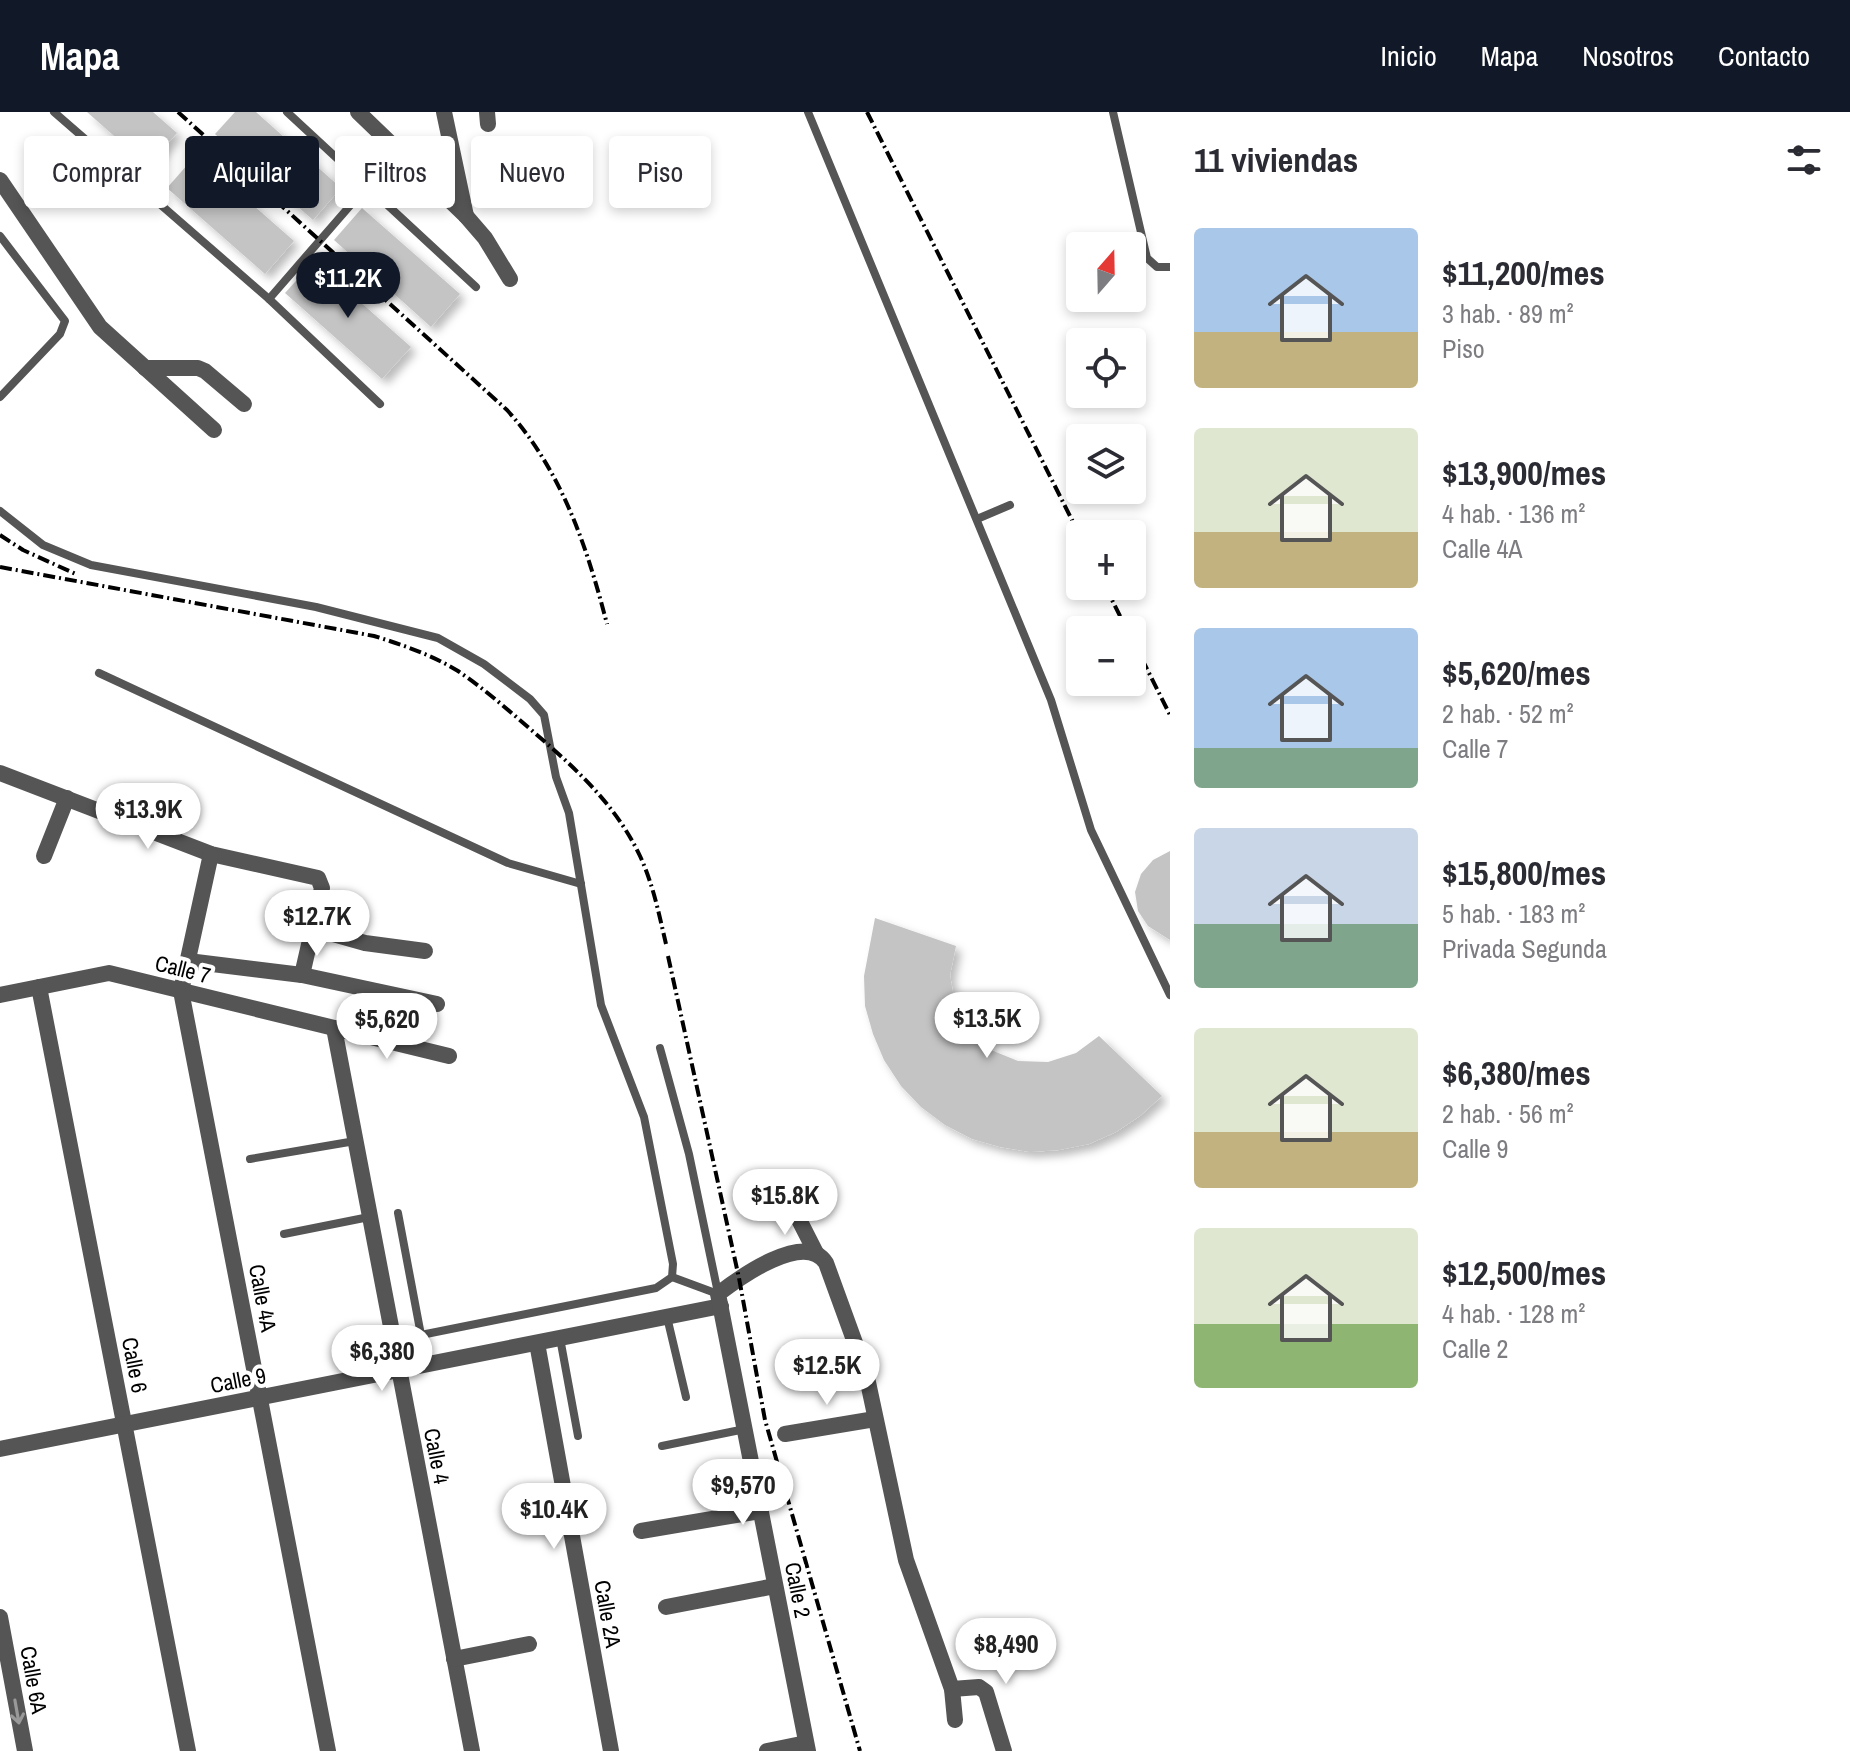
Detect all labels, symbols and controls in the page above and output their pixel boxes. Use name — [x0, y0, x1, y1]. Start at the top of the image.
text: Mapa — [40, 31, 120, 82]
text: Inicio — [1381, 37, 1437, 75]
text: Mapa — [1481, 37, 1538, 75]
text: Nosotros — [1582, 37, 1674, 75]
text: Contacto — [1718, 37, 1810, 75]
chip: Comprar — [24, 136, 169, 208]
chip: Alquilar — [185, 136, 319, 208]
chip: Filtros — [335, 136, 455, 208]
chip: Nuevo — [471, 136, 593, 208]
chip: Piso — [609, 136, 711, 208]
text: 11 viviendas — [1194, 137, 1358, 183]
icon: filters — [1782, 138, 1826, 182]
north arrow — [1066, 232, 1146, 312]
map controls — [1066, 232, 1146, 696]
text: $11,200/mes — [1442, 250, 1605, 296]
pin: $11.2K — [283, 252, 413, 320]
text: $11.2K — [314, 260, 382, 295]
icon: home — [1258, 260, 1354, 356]
text: 3 hab. · 89 m² — [1442, 296, 1574, 331]
button: locate — [1066, 328, 1146, 408]
text: Piso — [1442, 331, 1485, 366]
button: layers — [1066, 424, 1146, 504]
text: $13,900/mes — [1442, 450, 1606, 496]
icon: home — [1258, 460, 1354, 556]
text: 4 hab. · 136 m² — [1442, 496, 1585, 531]
button: + — [1066, 520, 1146, 600]
text: Calle 4A — [1442, 531, 1523, 566]
button: − — [1066, 616, 1146, 696]
text: $5,620/mes — [1442, 650, 1591, 696]
icon: home — [1258, 660, 1354, 756]
text: 2 hab. · 52 m² — [1442, 696, 1574, 731]
text: Calle 7 — [1442, 731, 1508, 766]
pin: $13.9K — [83, 783, 213, 851]
text: $13.9K — [114, 791, 182, 826]
text: $15,800/mes — [1442, 850, 1606, 896]
icon: home — [1258, 860, 1354, 956]
pin: $12.7K — [252, 890, 382, 958]
text: 5 hab. · 183 m² — [1442, 896, 1585, 931]
text: $12.7K — [283, 898, 351, 933]
text: Privada Segunda — [1442, 931, 1607, 966]
street label: Calle 7 — [152, 948, 214, 990]
pin: $13.5K — [922, 992, 1052, 1060]
pin: $5,620 — [322, 993, 452, 1061]
text: $13.5K — [953, 1000, 1021, 1035]
text: $5,620 — [354, 1001, 420, 1036]
text: $6,380/mes — [1442, 1050, 1591, 1096]
icon: home — [1258, 1060, 1354, 1156]
text: 2 hab. · 56 m² — [1442, 1096, 1574, 1131]
text: Calle 9 — [1442, 1131, 1508, 1166]
pin: $15.8K — [720, 1169, 850, 1237]
text: $15.8K — [751, 1177, 819, 1212]
text: $12,500/mes — [1442, 1250, 1606, 1296]
icon: home — [1258, 1260, 1354, 1356]
street label: Calle 4A — [242, 1262, 284, 1335]
text: 4 hab. · 128 m² — [1442, 1296, 1585, 1331]
pin: $6,380 — [317, 1325, 447, 1393]
text: Calle 2 — [1442, 1331, 1508, 1366]
text: $6,380 — [349, 1333, 415, 1368]
street label: Calle 6 — [115, 1335, 155, 1395]
pin: $12.5K — [762, 1339, 892, 1407]
text: $12.5K — [793, 1347, 861, 1382]
street label: Calle 9 — [208, 1360, 268, 1400]
street label: Calle 4 — [417, 1426, 457, 1486]
pin: $9,570 — [678, 1459, 808, 1527]
text: $9,570 — [710, 1467, 776, 1502]
pin: $10.4K — [489, 1483, 619, 1551]
text: $10.4K — [520, 1491, 588, 1526]
street label: Calle 2 — [778, 1560, 818, 1620]
street label: Calle 2A — [587, 1578, 629, 1651]
pin: $8,490 — [941, 1618, 1071, 1686]
text: $8,490 — [973, 1626, 1039, 1661]
street label: Calle 6A — [13, 1644, 55, 1717]
one-way arrow — [11, 1698, 26, 1724]

